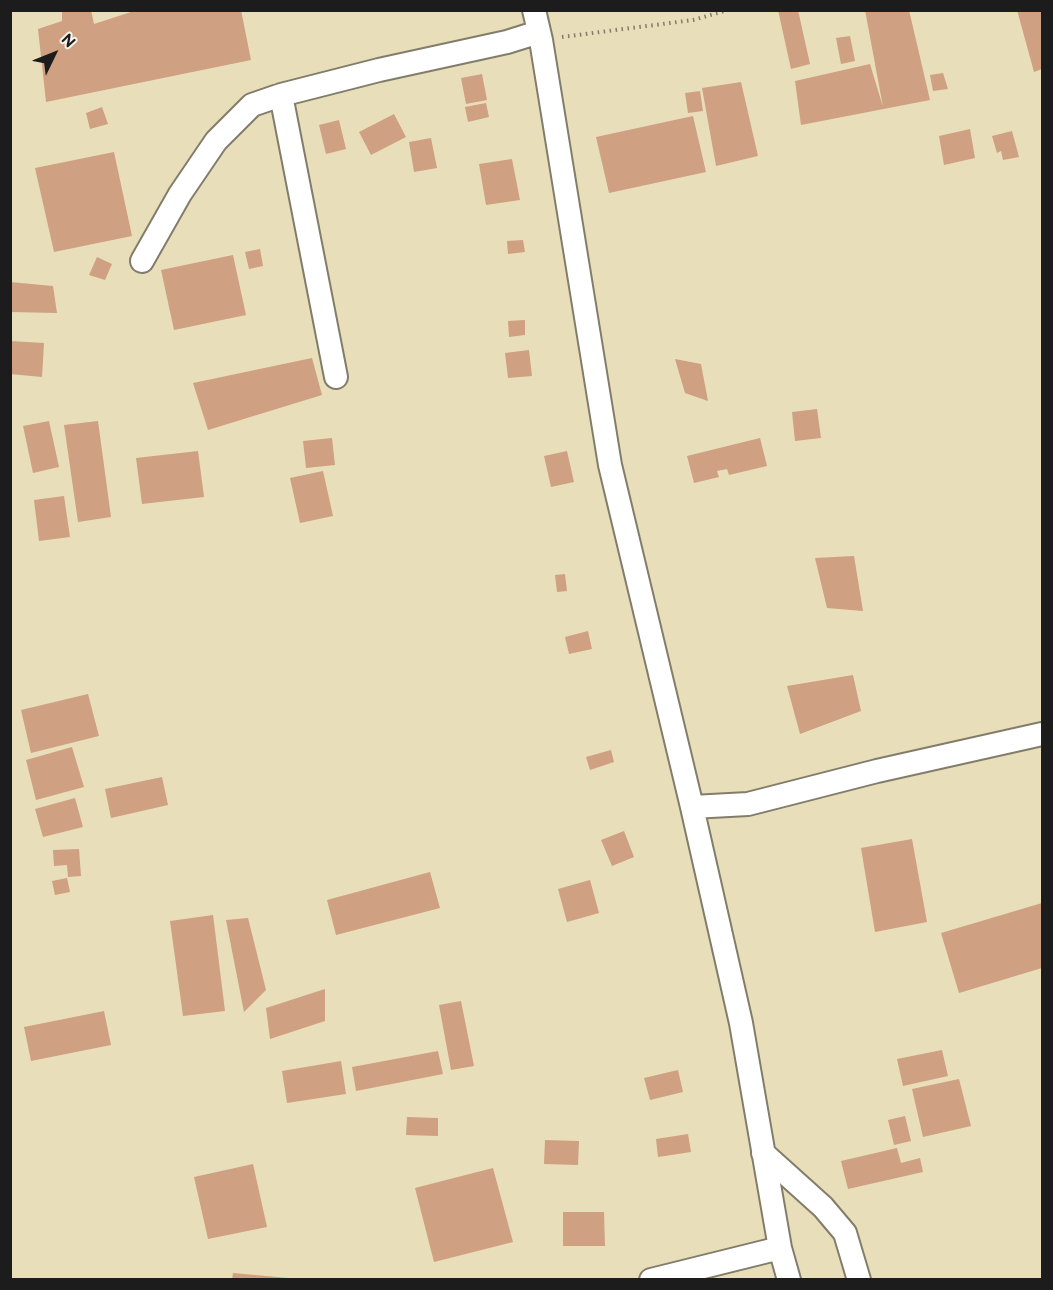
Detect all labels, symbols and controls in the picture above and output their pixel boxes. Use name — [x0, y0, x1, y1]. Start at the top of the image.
north arrow — [24, 24, 84, 84]
text: N — [56, 31, 79, 52]

